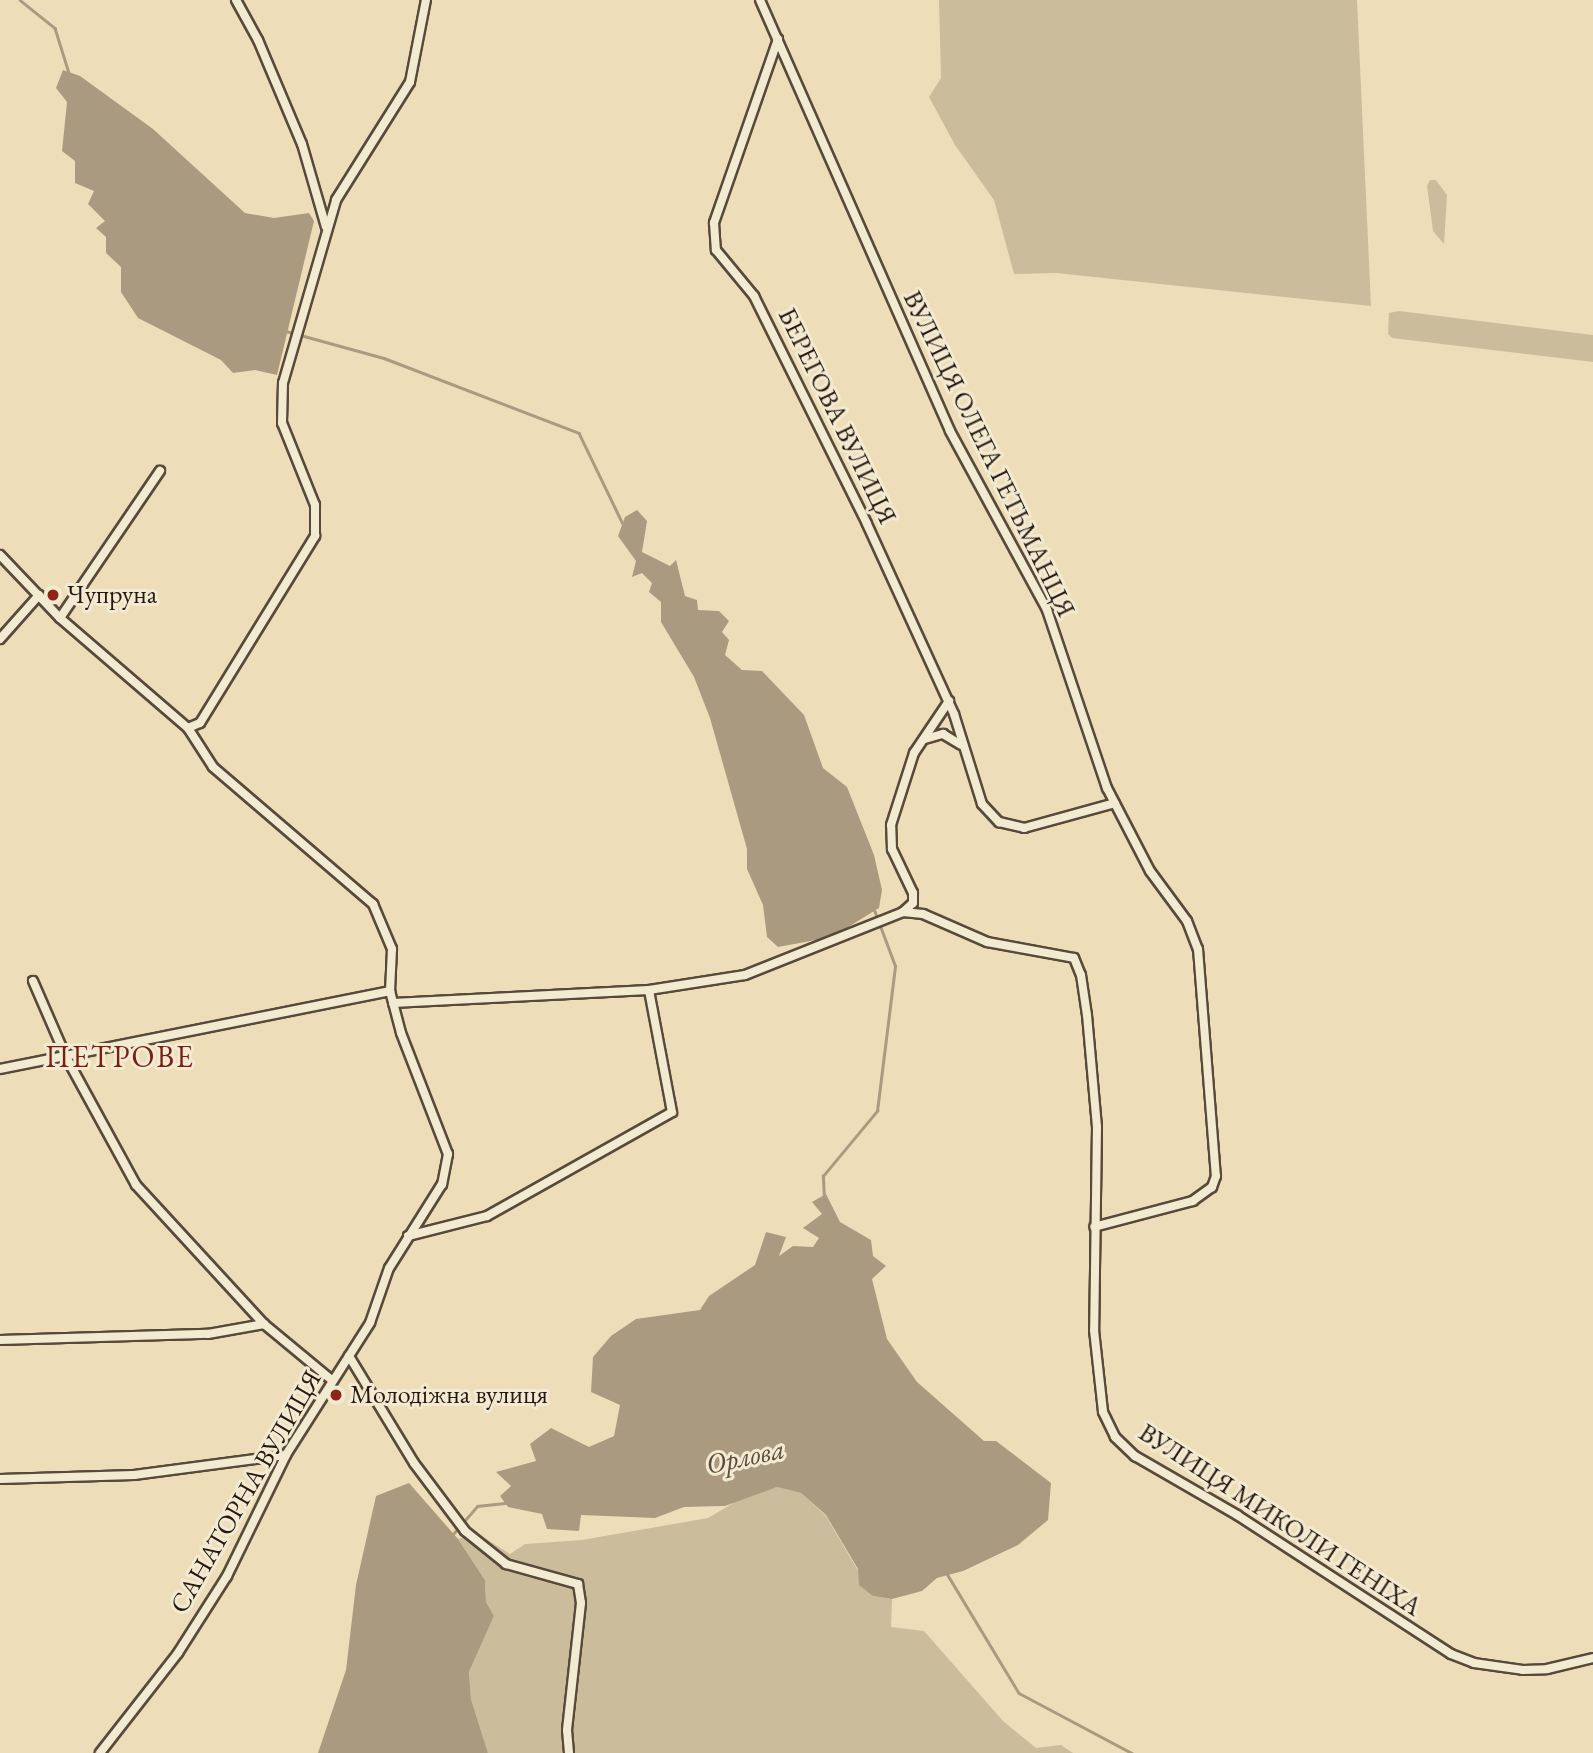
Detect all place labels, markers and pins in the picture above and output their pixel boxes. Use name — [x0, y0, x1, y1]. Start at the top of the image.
place label: Чупруна — [67, 579, 157, 611]
marker: Чупруна — [45, 587, 61, 603]
place label: Молодіжна вулиця — [350, 1379, 548, 1411]
marker: Молодіжна вулиця — [328, 1387, 344, 1403]

